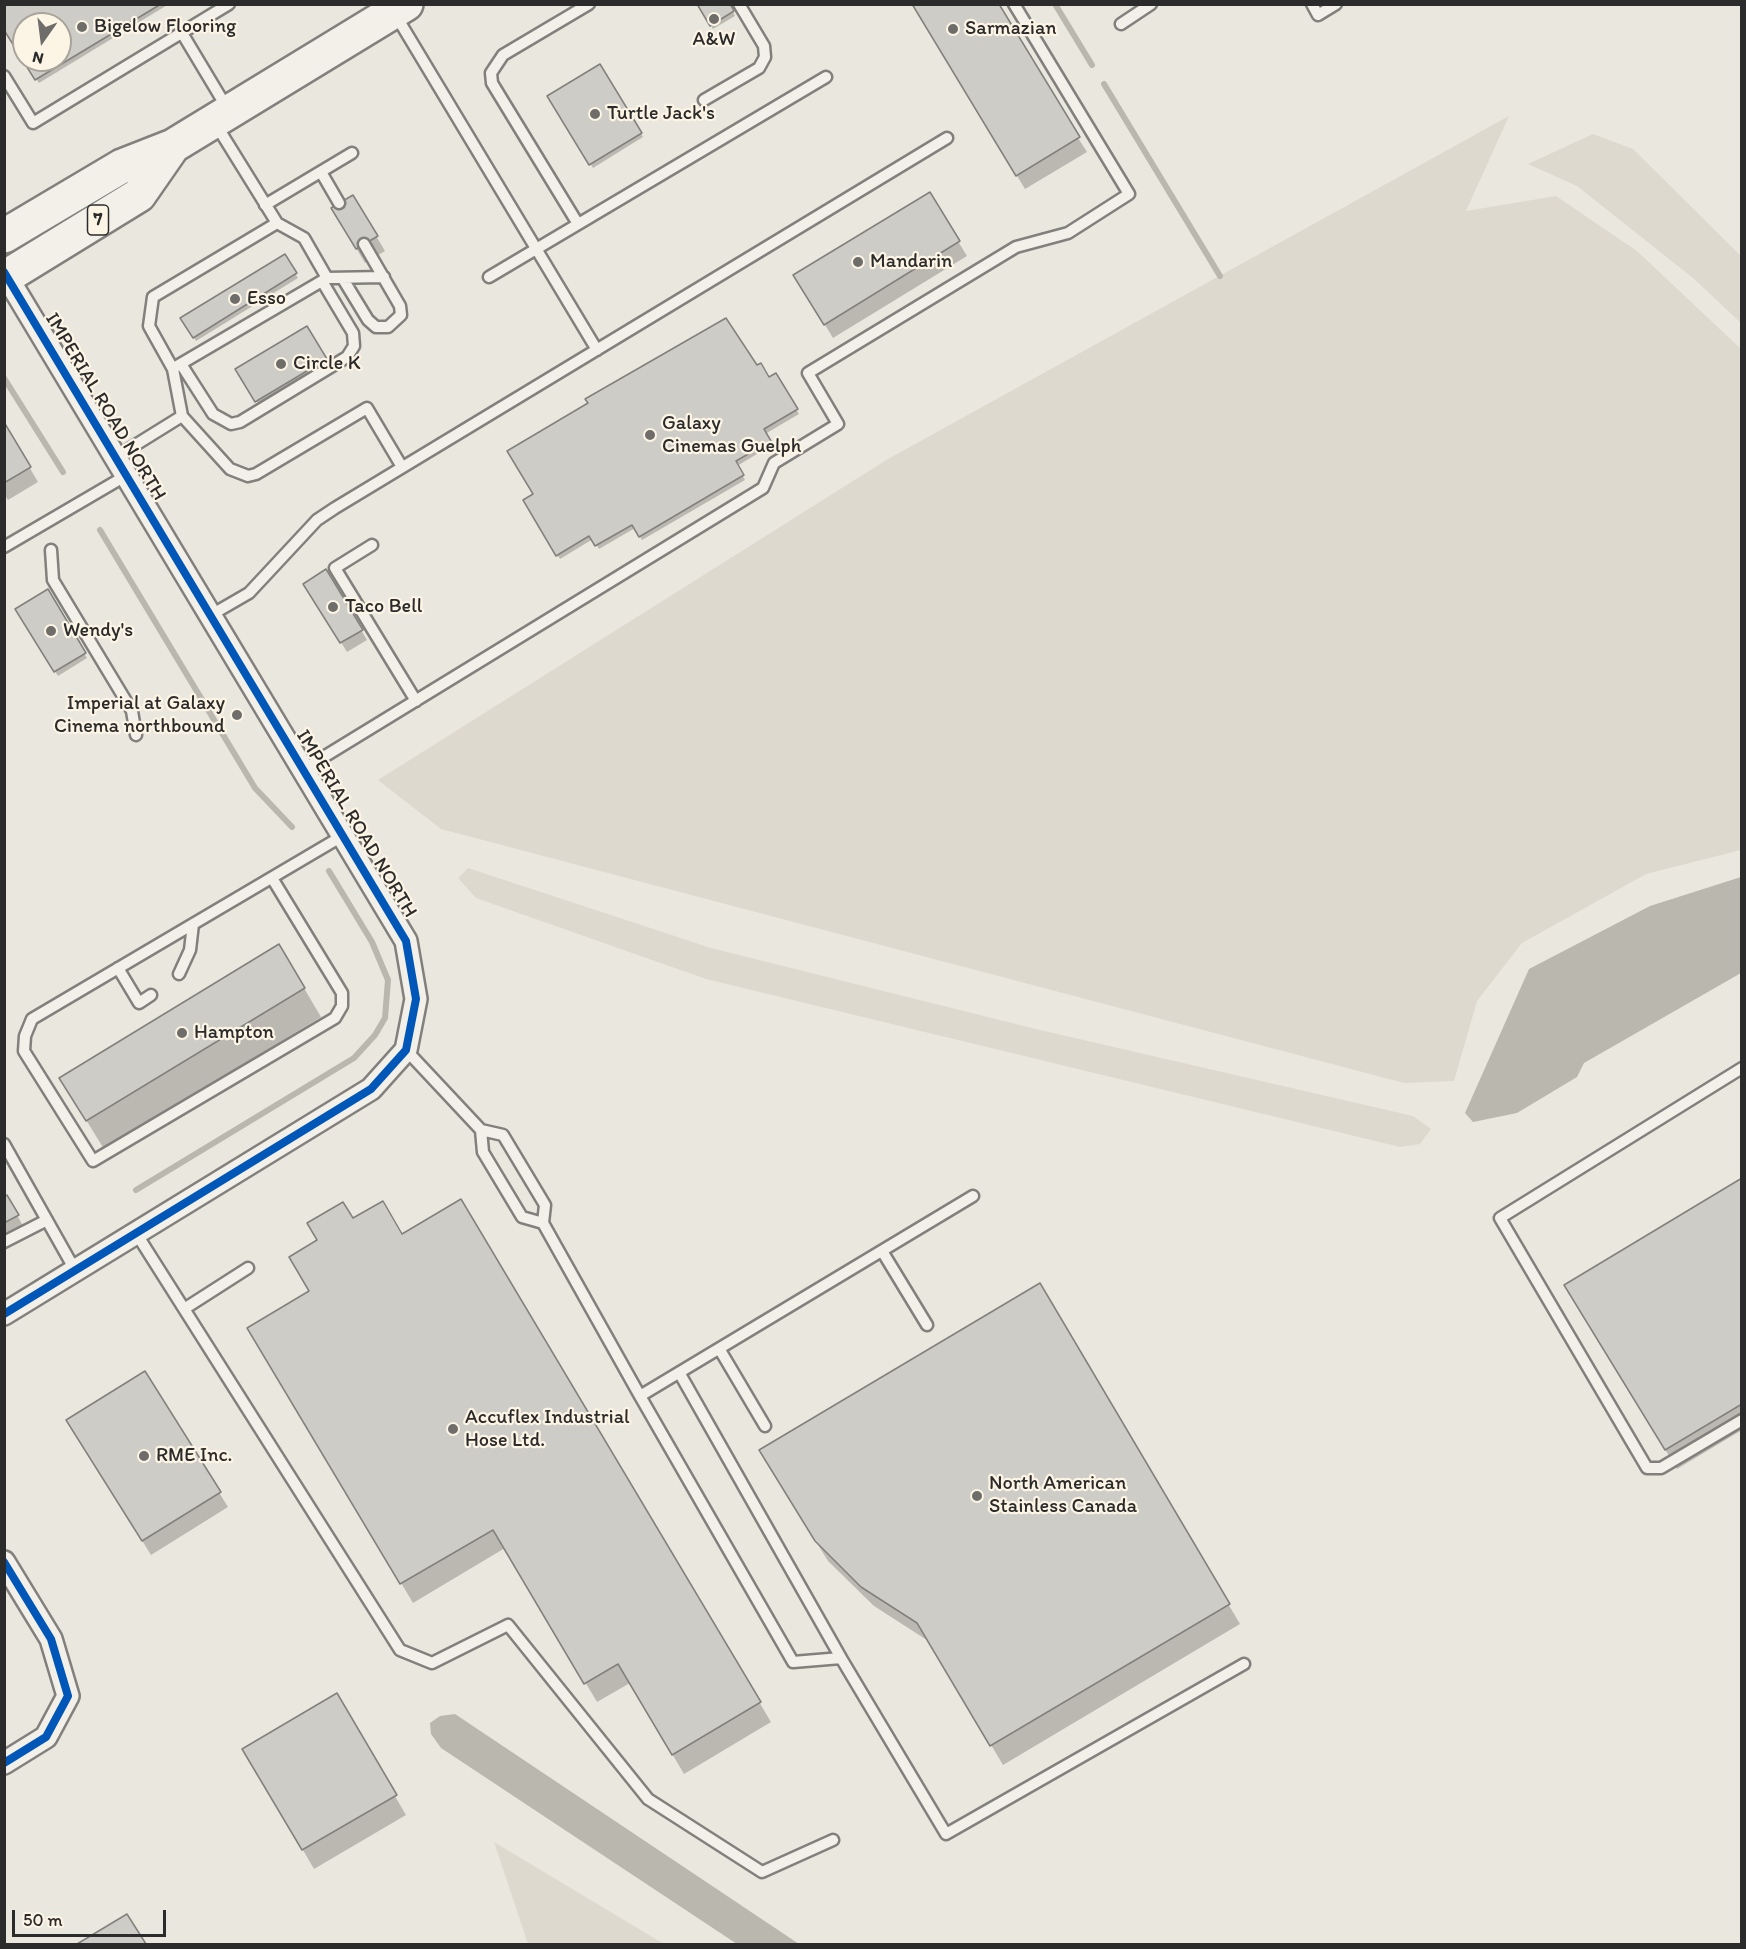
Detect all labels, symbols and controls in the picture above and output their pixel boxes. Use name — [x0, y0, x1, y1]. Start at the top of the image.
north arrow — [12, 12, 72, 72]
marker: A&W — [707, 12, 721, 26]
place label: Bigelow Flooring — [94, 15, 236, 39]
place label: Sarmazian — [965, 17, 1057, 41]
marker: Bigelow Flooring — [75, 20, 89, 34]
marker: Sarmazian — [946, 22, 960, 36]
place label: A&W — [693, 28, 735, 52]
text: N — [30, 47, 46, 69]
place label: Turtle Jack's — [607, 102, 715, 126]
marker: Turtle Jack's — [588, 107, 602, 121]
road number: 7 — [88, 205, 108, 235]
place label: Mandarin — [870, 250, 952, 274]
marker: Mandarin — [851, 255, 865, 269]
place label: Esso — [247, 287, 286, 311]
marker: Esso — [228, 292, 242, 306]
street label: IMPERIAL ROAD NORTH — [39, 309, 171, 505]
place label: Circle K — [293, 352, 360, 376]
marker: Circle K — [274, 357, 288, 371]
place label: Galaxy Cinemas Guelph — [662, 412, 801, 459]
marker: Galaxy Cinemas Guelph — [643, 428, 657, 442]
place label: Taco Bell — [345, 595, 422, 619]
marker: Taco Bell — [326, 600, 340, 614]
place label: Wendy's — [63, 619, 133, 643]
marker: Wendy's — [44, 624, 58, 638]
place label: Imperial at Galaxy Cinema northbound — [54, 692, 225, 739]
marker: Imperial at Galaxy Cinema northbound — [230, 708, 244, 722]
street label: IMPERIAL ROAD NORTH — [290, 726, 422, 922]
place label: Hampton — [194, 1021, 274, 1045]
marker: Hampton — [175, 1026, 189, 1040]
place label: Accuflex Industrial Hose Ltd. — [465, 1406, 630, 1453]
marker: Accuflex Industrial Hose Ltd. — [446, 1422, 460, 1436]
place label: RME Inc. — [156, 1444, 233, 1468]
marker: RME Inc. — [137, 1449, 151, 1463]
place label: North American Stainless Canada — [989, 1472, 1137, 1519]
marker: North American Stainless Canada — [970, 1489, 984, 1503]
scale bar — [15, 1898, 170, 1936]
text: 50 m — [23, 1909, 63, 1931]

